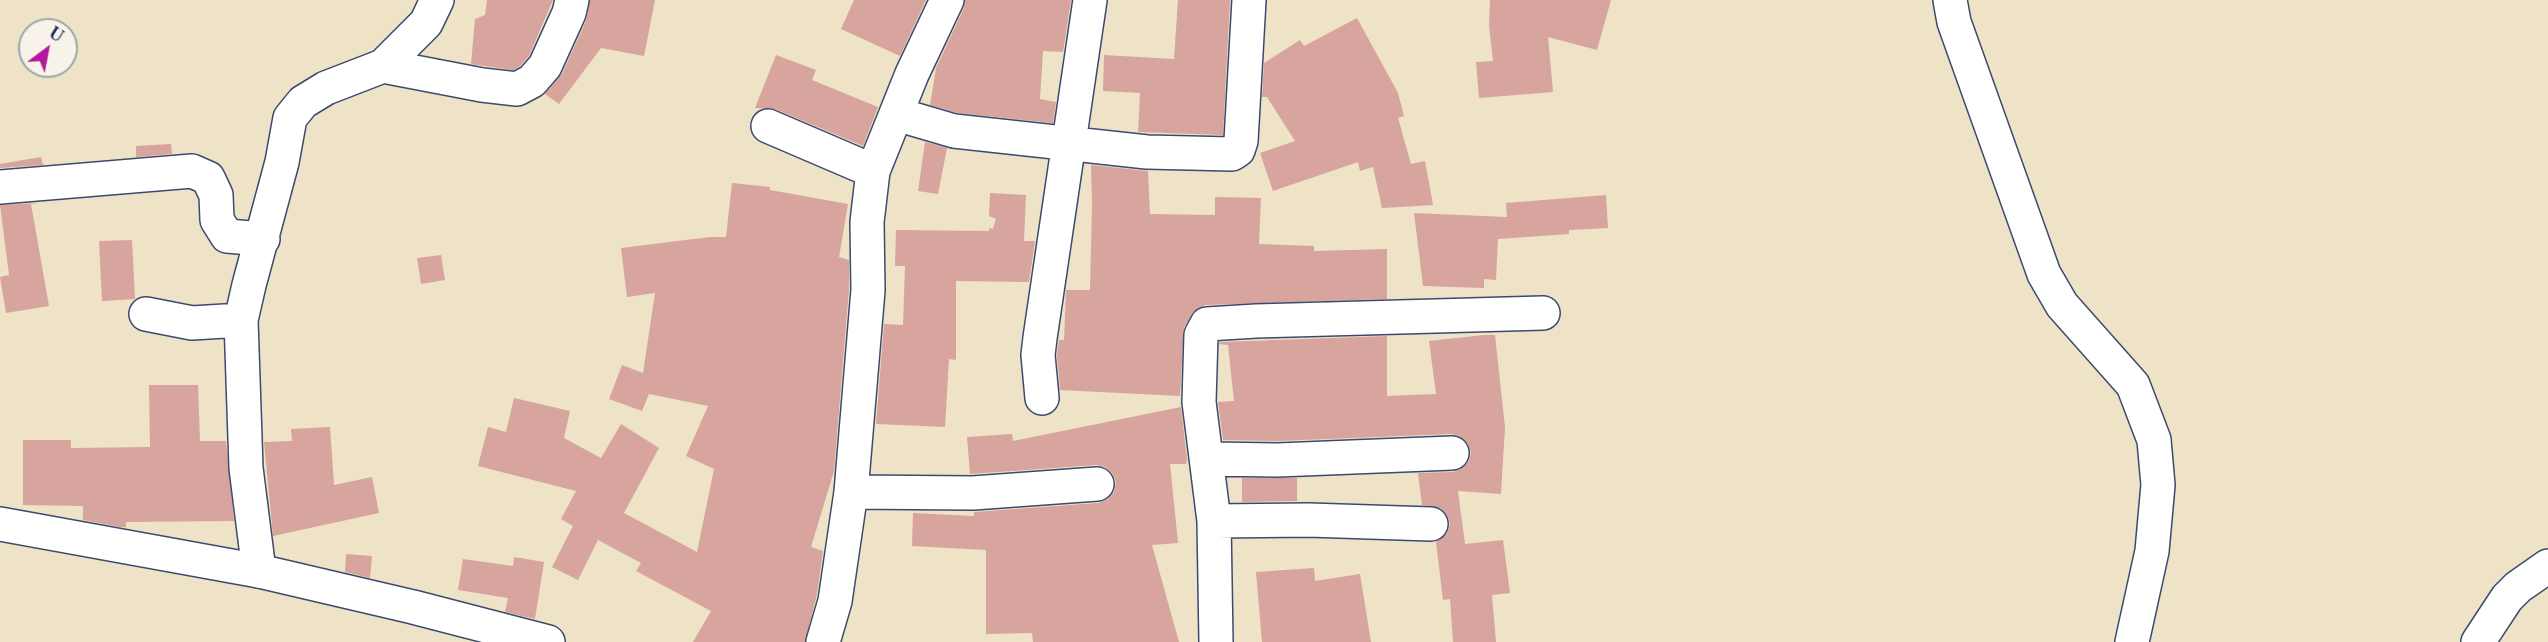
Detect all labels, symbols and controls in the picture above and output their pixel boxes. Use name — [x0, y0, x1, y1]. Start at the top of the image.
north arrow — [18, 18, 78, 78]
text: U — [46, 23, 67, 46]

